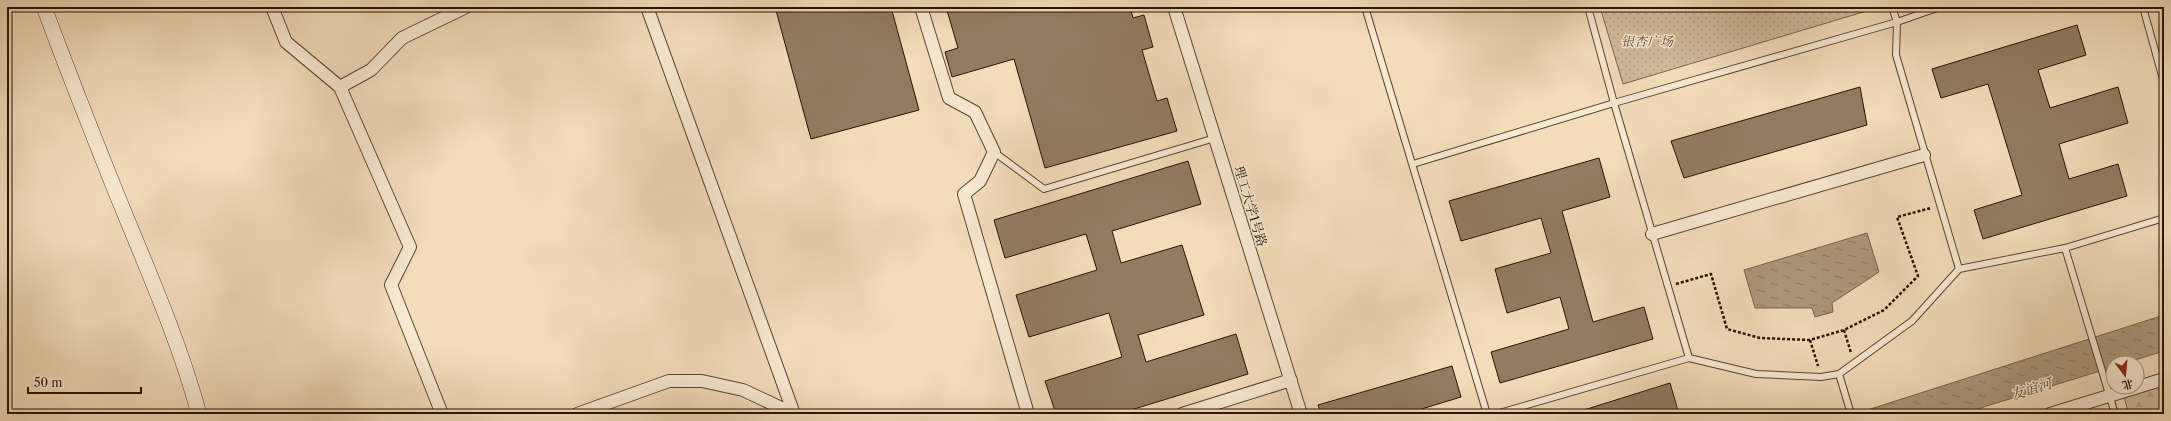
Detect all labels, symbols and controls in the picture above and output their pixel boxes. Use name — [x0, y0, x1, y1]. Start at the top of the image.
park label: 银杏广场 — [1621, 33, 1674, 49]
street label: 理工大学1号路 — [1231, 164, 1271, 248]
north arrow — [2105, 355, 2145, 395]
scale bar — [28, 369, 141, 395]
water label: 友谊河 — [2008, 373, 2057, 404]
text: 50 m — [34, 375, 63, 390]
text: 北 — [2121, 376, 2135, 393]

